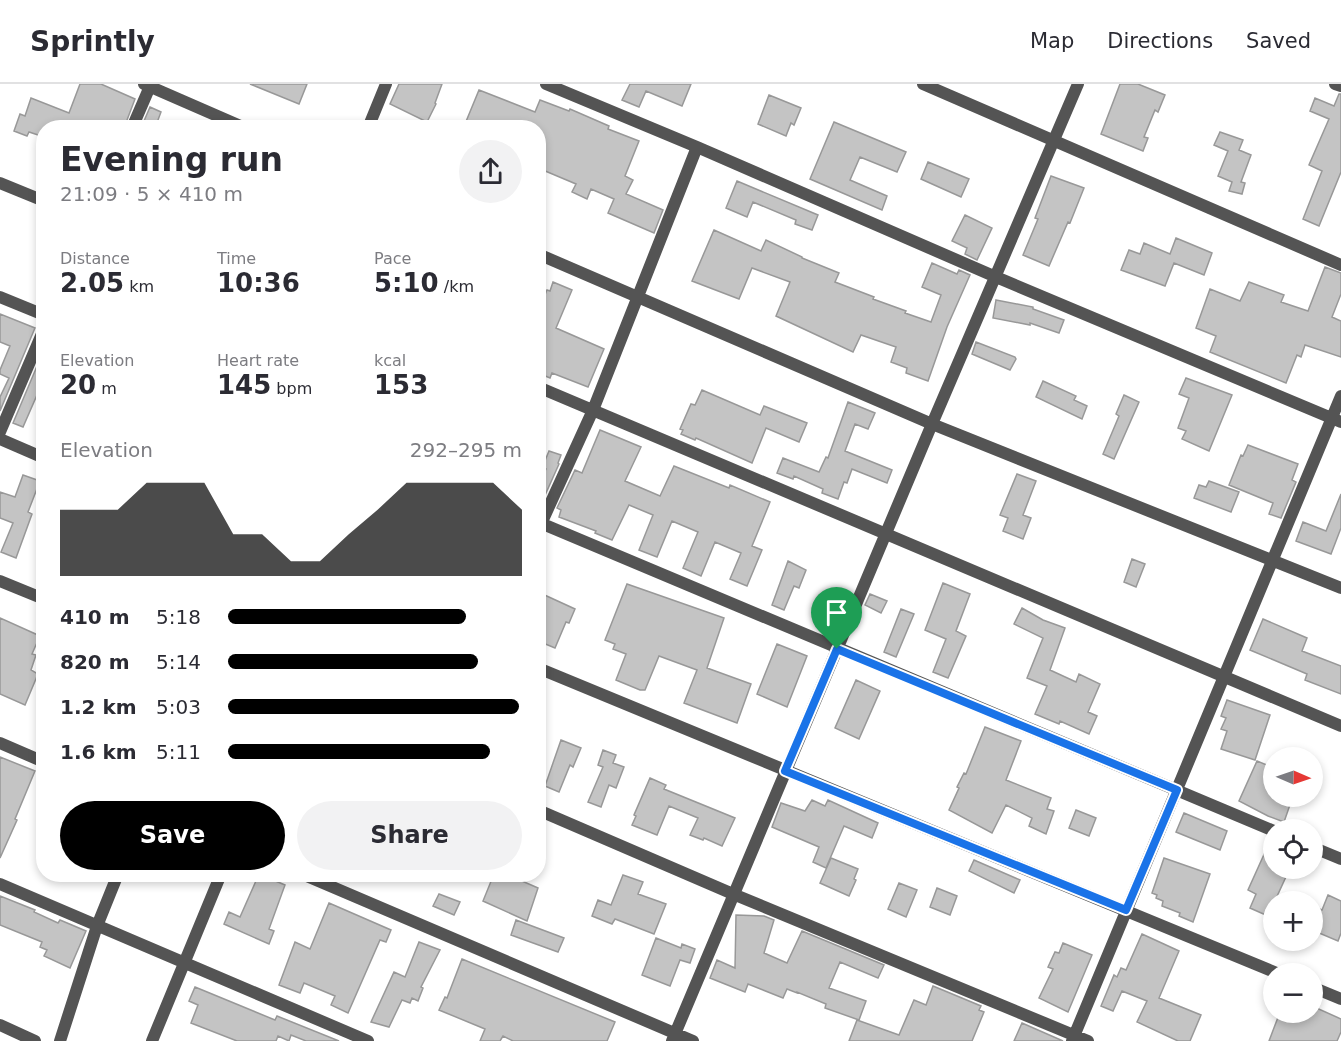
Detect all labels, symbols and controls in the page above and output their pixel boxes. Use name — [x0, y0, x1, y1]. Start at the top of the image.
text: Sprintly — [30, 25, 155, 58]
text: Map — [1030, 29, 1074, 53]
text: Directions — [1107, 29, 1213, 53]
text: Saved — [1246, 29, 1311, 53]
text: Evening run — [60, 140, 283, 179]
button: share — [459, 140, 522, 203]
text: 21:09 · 5 × 410 m — [60, 182, 243, 206]
text: Distance — [60, 249, 130, 268]
text: Time — [217, 249, 256, 268]
text: Pace — [374, 249, 411, 268]
text: 2.05 — [60, 268, 124, 298]
text: 10:36 — [217, 268, 300, 298]
text: 5:10 — [374, 268, 439, 298]
text: km — [124, 277, 154, 296]
text: /km — [439, 277, 474, 296]
text: Elevation — [60, 351, 134, 370]
text: Heart rate — [217, 351, 299, 370]
text: kcal — [374, 351, 406, 370]
text: 20 — [60, 370, 96, 400]
text: 145 — [217, 370, 271, 400]
text: 153 — [374, 370, 428, 400]
text: m — [96, 379, 117, 398]
text: bpm — [271, 379, 312, 398]
text: Elevation — [60, 438, 153, 462]
text: 292–295 m — [410, 438, 522, 462]
pin — [811, 587, 862, 649]
icon: arrive — [820, 596, 853, 629]
text: 410 m — [60, 605, 130, 629]
text: 5:18 — [156, 605, 201, 629]
text: 820 m — [60, 650, 130, 674]
text: 5:14 — [156, 650, 201, 674]
text: 1.2 km — [60, 695, 137, 719]
text: 5:03 — [156, 695, 201, 719]
text: 1.6 km — [60, 740, 137, 764]
text: 5:11 — [156, 740, 201, 764]
north arrow — [1263, 747, 1323, 807]
map controls — [1263, 747, 1323, 1023]
button: Save — [60, 801, 285, 870]
button: Share — [297, 801, 522, 870]
button: locate — [1263, 819, 1323, 879]
button: + — [1263, 891, 1323, 951]
button: − — [1263, 963, 1323, 1023]

